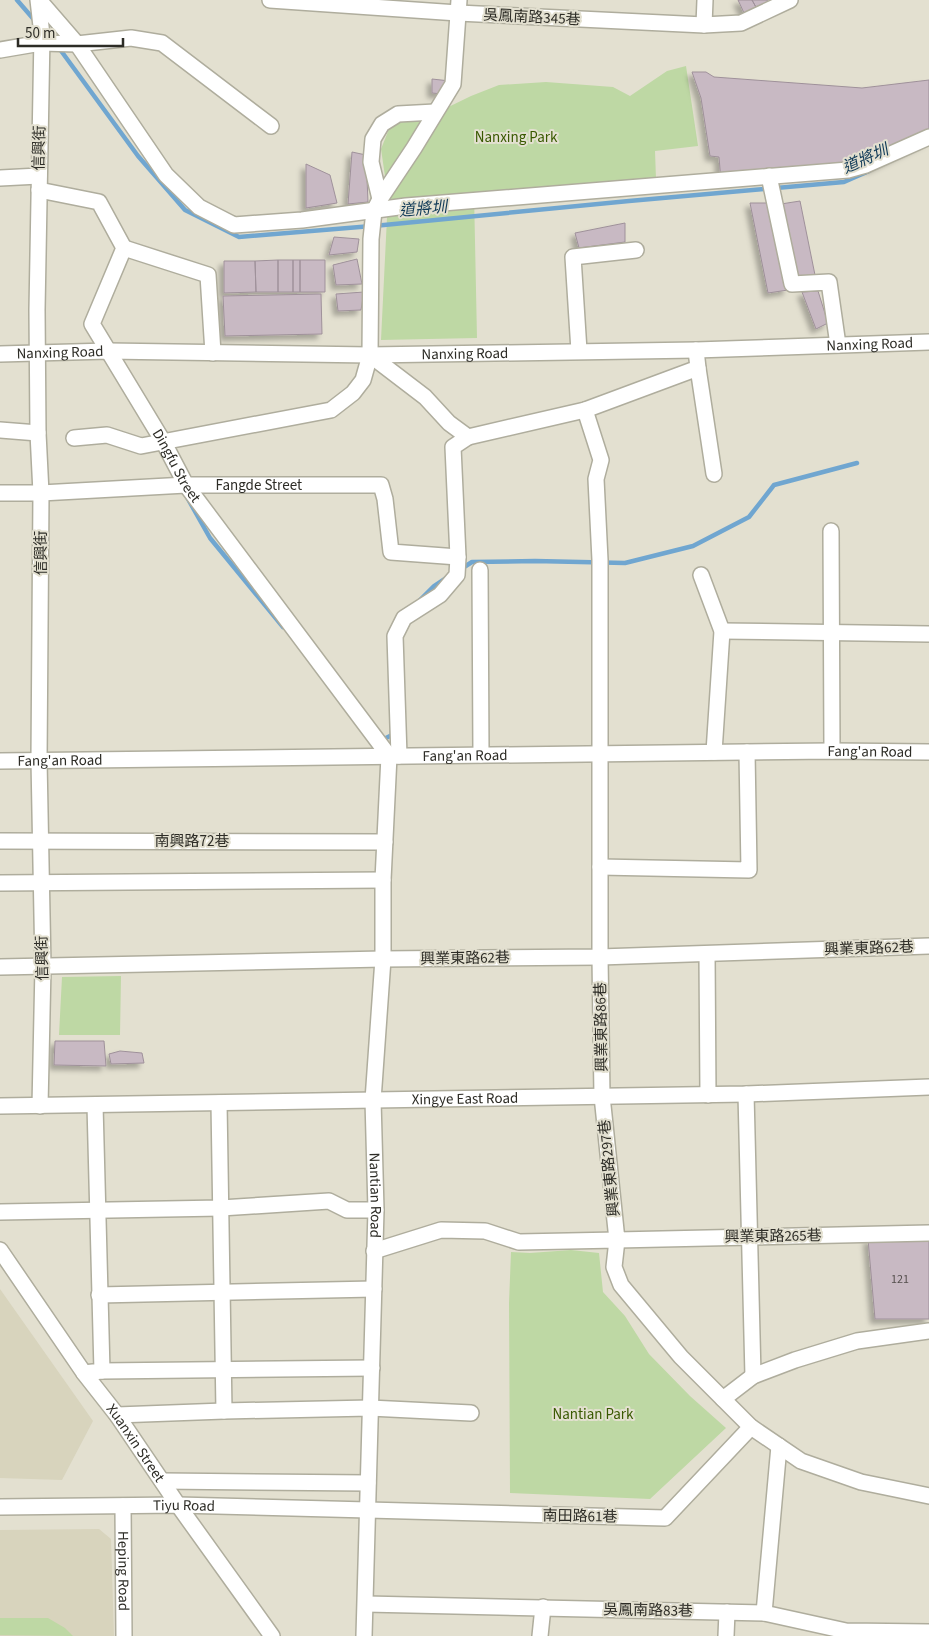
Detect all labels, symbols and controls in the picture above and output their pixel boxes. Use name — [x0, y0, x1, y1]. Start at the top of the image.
street label: 吳鳳南路345巷 — [483, 4, 581, 31]
scale bar — [18, 15, 122, 47]
text: 50 m — [25, 23, 55, 44]
street label: 信興街 — [29, 125, 50, 171]
park label: Nanxing Park — [475, 127, 558, 148]
water label: 道將圳 — [839, 138, 894, 179]
water label: 道將圳 — [398, 196, 450, 222]
street label: Nanxing Road — [826, 333, 914, 357]
street label: Nanxing Road — [16, 341, 104, 365]
street label: Nanxing Road — [421, 343, 509, 365]
street label: Dingfu Street — [147, 425, 206, 507]
street label: Fangde Street — [216, 475, 302, 496]
street label: 信興街 — [31, 530, 52, 576]
street label: Fang'an Road — [827, 741, 913, 763]
street label: Fang'an Road — [422, 745, 508, 767]
street label: Fang'an Road — [17, 750, 103, 772]
street label: 南興路72巷 — [155, 831, 229, 852]
street label: 信興街 — [32, 935, 53, 981]
street label: 興業東路62巷 — [824, 936, 914, 961]
street label: 興業東路62巷 — [420, 947, 510, 970]
street label: 興業東路86巷 — [590, 982, 613, 1072]
street label: Xingye East Road — [411, 1088, 518, 1110]
street label: 興業東路297巷 — [594, 1118, 625, 1217]
street label: Nantian Road — [363, 1152, 386, 1238]
street label: 興業東路265巷 — [724, 1225, 822, 1248]
house number: 121 — [891, 1271, 909, 1288]
street label: Xuanxin Street — [101, 1400, 170, 1487]
park label: Nantian Park — [552, 1404, 634, 1425]
street label: Tiyu Road — [153, 1495, 215, 1517]
street label: 南田路61巷 — [542, 1505, 618, 1528]
street label: Heping Road — [112, 1531, 134, 1611]
street label: 吳鳳南路83巷 — [603, 1599, 693, 1622]

